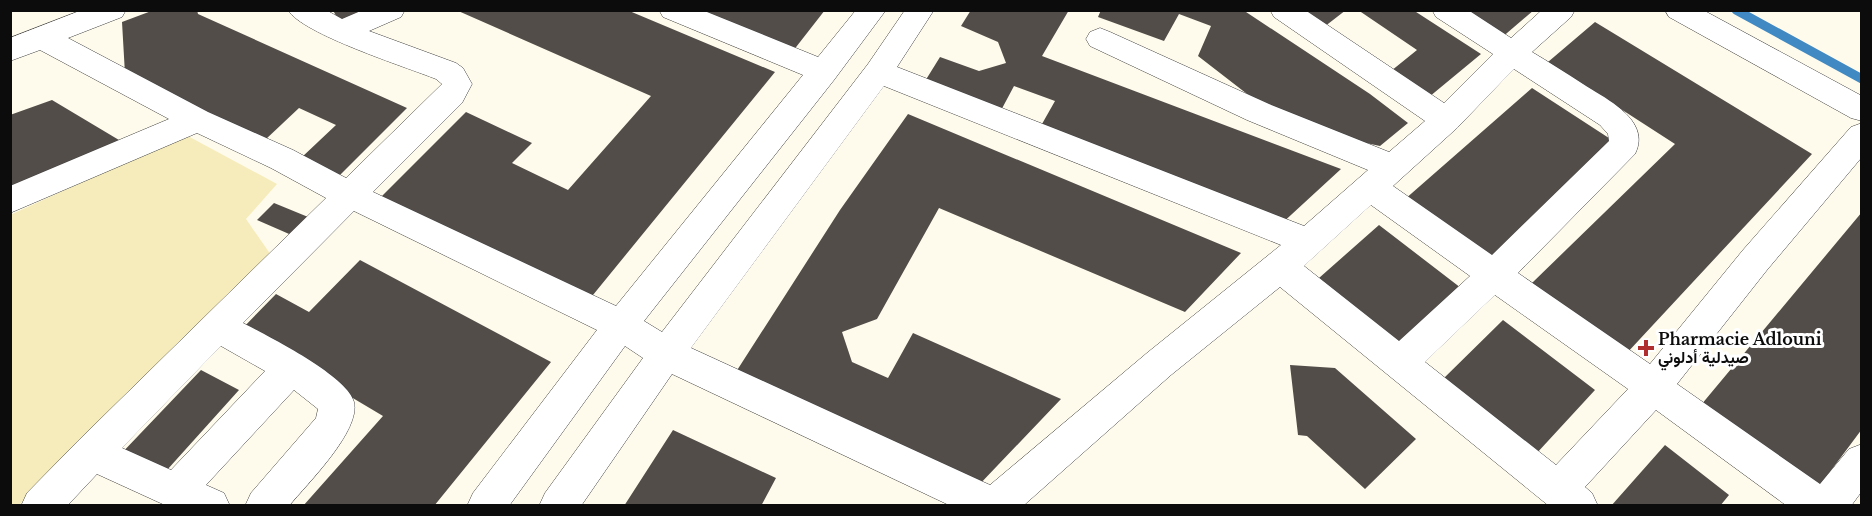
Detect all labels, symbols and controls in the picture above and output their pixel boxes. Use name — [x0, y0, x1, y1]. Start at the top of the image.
place label: Pharmacie Adlouni صيدلية أدلوني — [1658, 329, 1822, 371]
marker: Pharmacie Adlouni صيدلية أدلوني — [1639, 341, 1653, 355]

